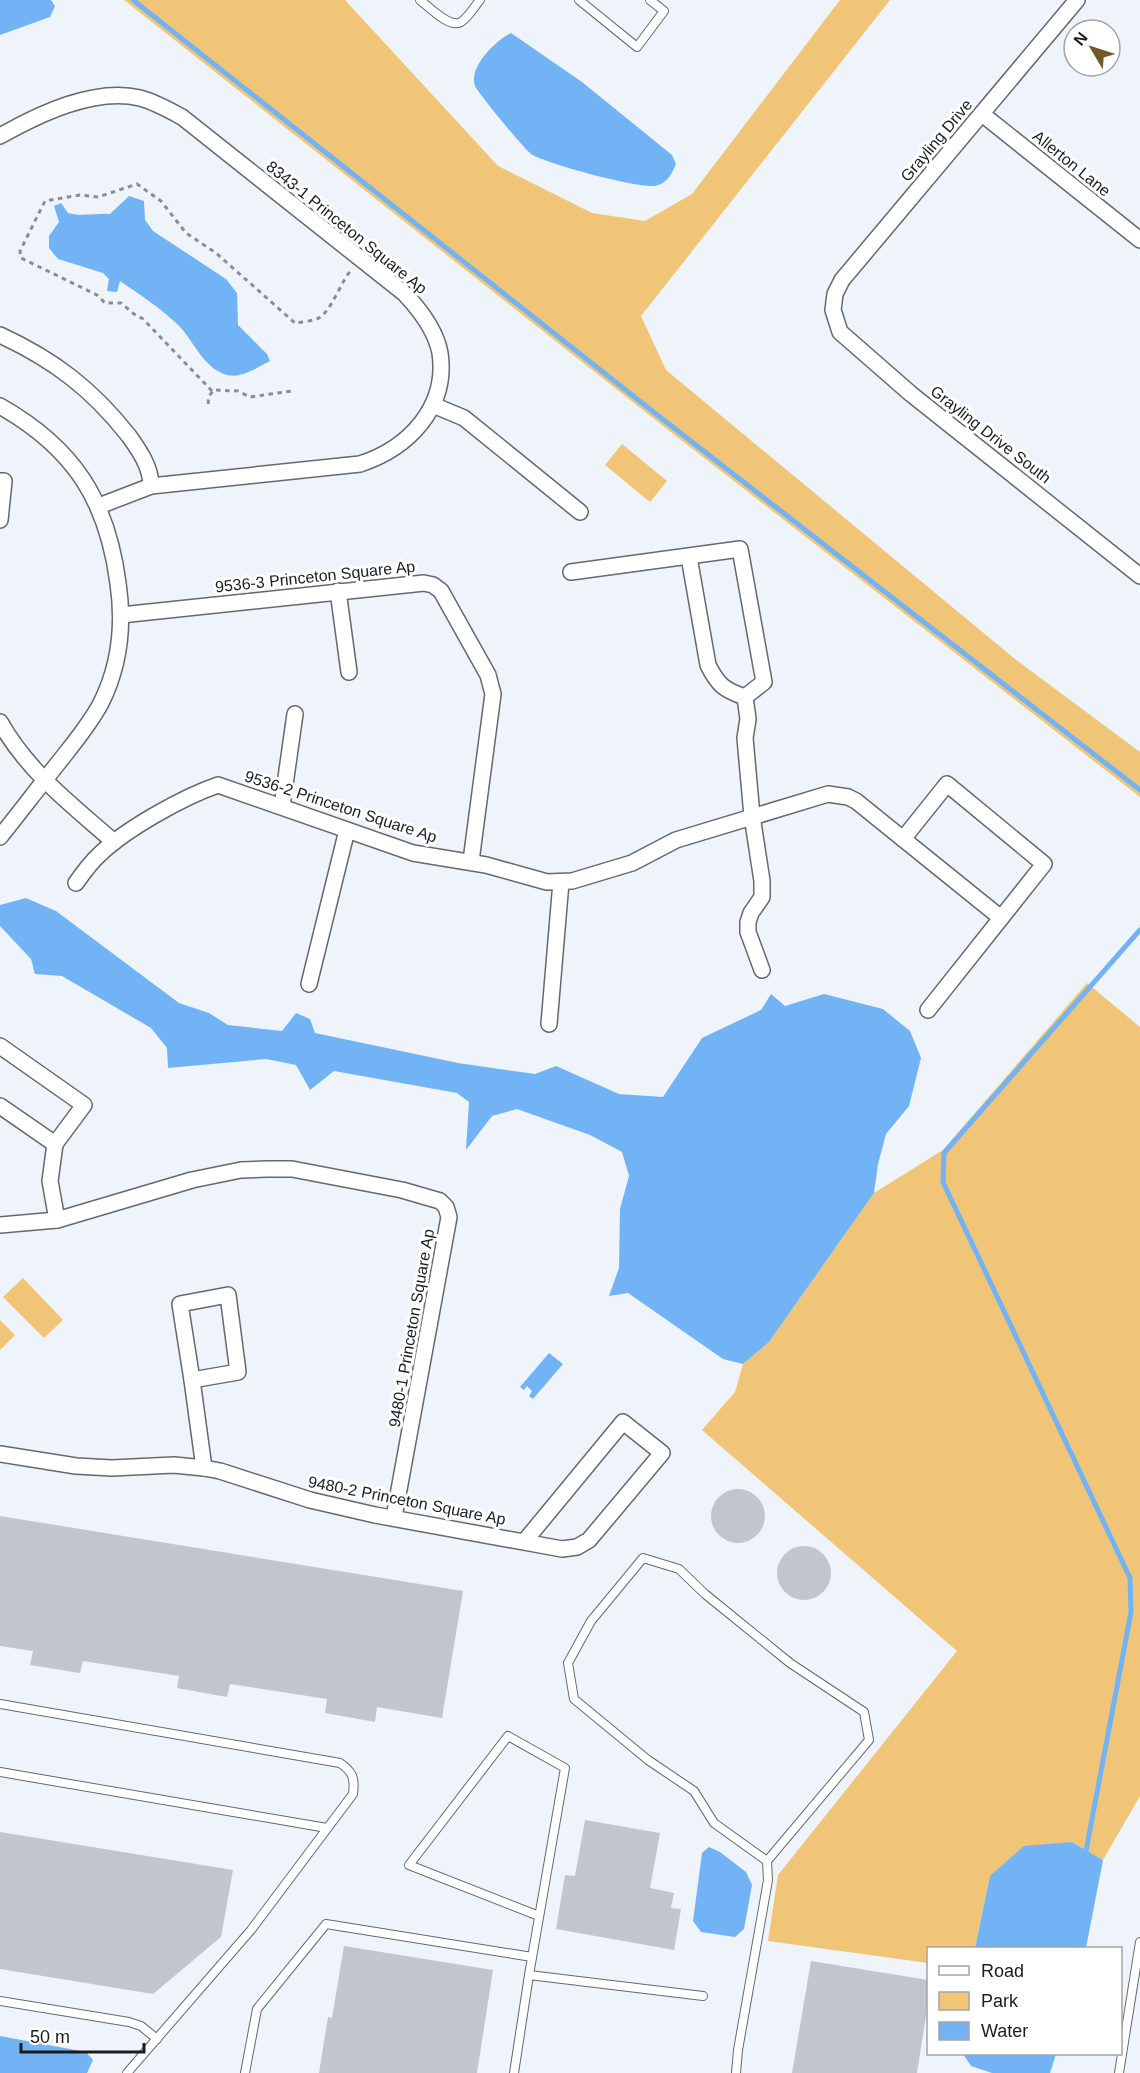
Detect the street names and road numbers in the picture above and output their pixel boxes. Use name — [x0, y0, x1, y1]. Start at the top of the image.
street label: Grayling Drive — [897, 96, 976, 185]
street label: Allerton Lane — [1030, 127, 1114, 200]
street label: 8343-1 Princeton Square Ap — [263, 158, 430, 297]
street label: Grayling Drive South — [927, 382, 1054, 487]
street label: 9536-3 Princeton Square Ap — [214, 558, 416, 595]
street label: 9536-2 Princeton Square Ap — [243, 767, 439, 846]
street label: 9480-1 Princeton Square Ap — [386, 1228, 437, 1429]
street label: 9480-2 Princeton Square Ap — [307, 1473, 507, 1528]

